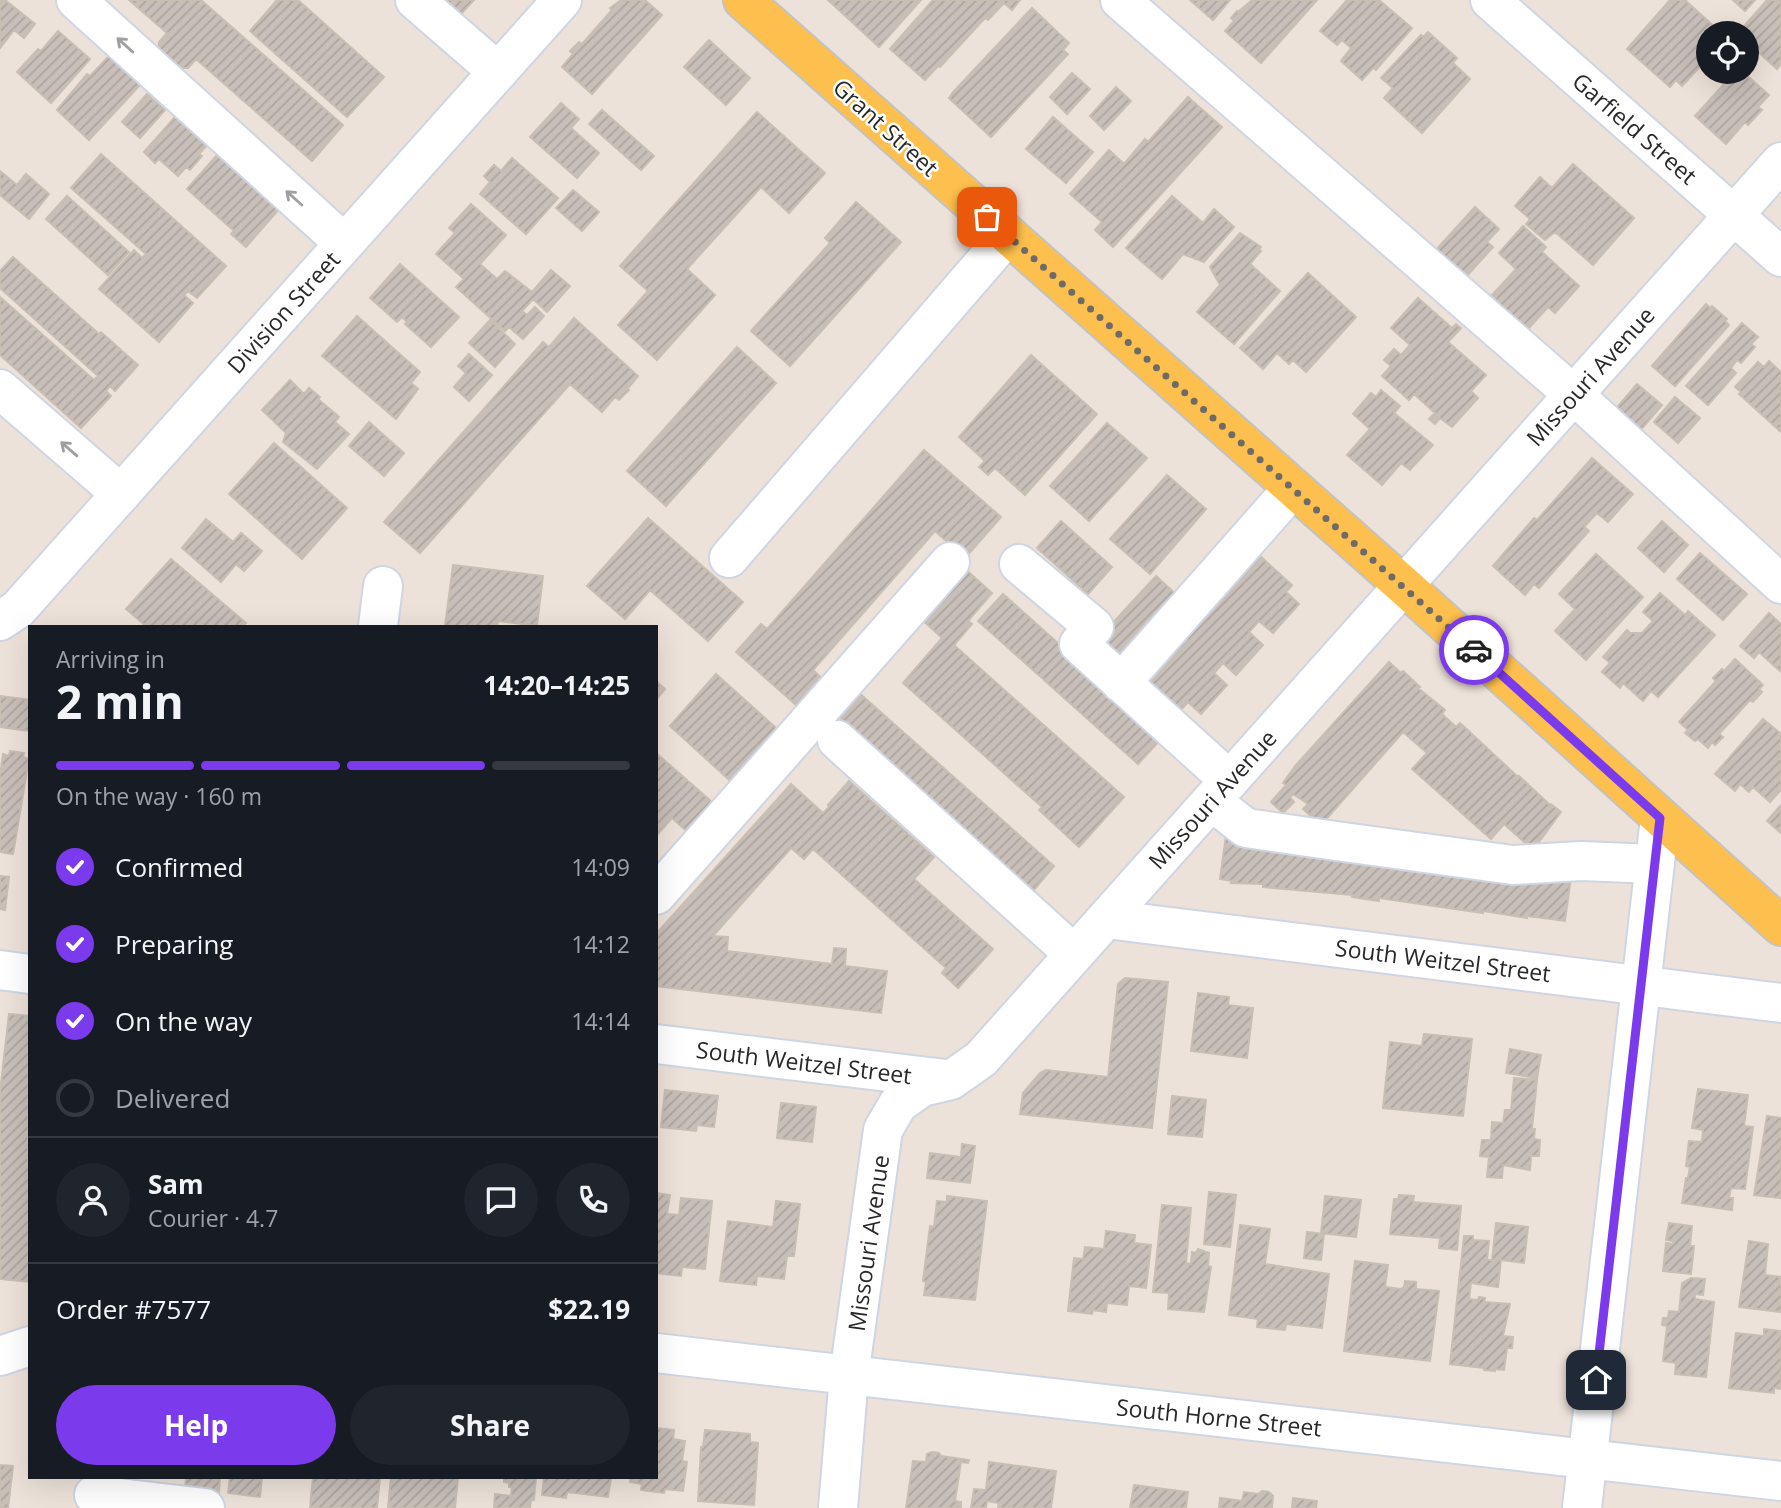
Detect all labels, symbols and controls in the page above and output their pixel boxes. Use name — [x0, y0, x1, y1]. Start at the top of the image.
map controls — [1696, 21, 1759, 84]
button: locate — [1696, 21, 1759, 84]
one-way arrow — [117, 36, 134, 53]
street label: Garfield Street — [1566, 65, 1704, 191]
street label: Grant Street — [826, 71, 946, 183]
pin — [957, 187, 1017, 247]
one-way arrow — [286, 189, 303, 206]
icon: bag — [968, 198, 1006, 236]
street label: Division Street — [219, 244, 347, 380]
street label: Missouri Avenue — [1519, 299, 1661, 453]
one-way arrow — [60, 441, 78, 457]
courier — [1439, 615, 1509, 685]
icon: car — [1455, 631, 1493, 669]
text: Arriving in — [56, 643, 165, 675]
text: 14:20–14:25 — [483, 667, 630, 703]
text: 2 min — [56, 670, 184, 732]
street label: Missouri Avenue — [1141, 722, 1283, 876]
text: On the way · 160 m — [56, 780, 262, 812]
icon: check — [56, 848, 94, 886]
text: Confirmed — [115, 849, 243, 885]
text: 14:09 — [571, 851, 630, 883]
icon: check — [56, 925, 94, 963]
text: Preparing — [115, 926, 233, 962]
text: 14:12 — [571, 928, 630, 960]
street label: South Weitzel Street — [1334, 931, 1552, 989]
icon: check — [56, 1002, 94, 1040]
text: On the way — [115, 1003, 252, 1039]
text: 14:14 — [571, 1005, 630, 1037]
street label: South Weitzel Street — [695, 1033, 913, 1091]
text: Delivered — [115, 1080, 230, 1116]
street label: Missouri Avenue — [840, 1153, 896, 1333]
button: person — [56, 1163, 130, 1237]
button: chat — [464, 1163, 538, 1237]
button: phone — [556, 1163, 630, 1237]
text: Sam — [148, 1166, 204, 1202]
text: Courier · 4.7 — [148, 1202, 278, 1234]
text: Order #7577 — [56, 1291, 211, 1327]
text: $22.19 — [548, 1291, 630, 1327]
pin — [1566, 1350, 1626, 1410]
icon: home — [1577, 1361, 1615, 1399]
button: Help — [56, 1385, 336, 1465]
button: Share — [350, 1385, 630, 1465]
street label: South Horne Street — [1115, 1390, 1323, 1444]

